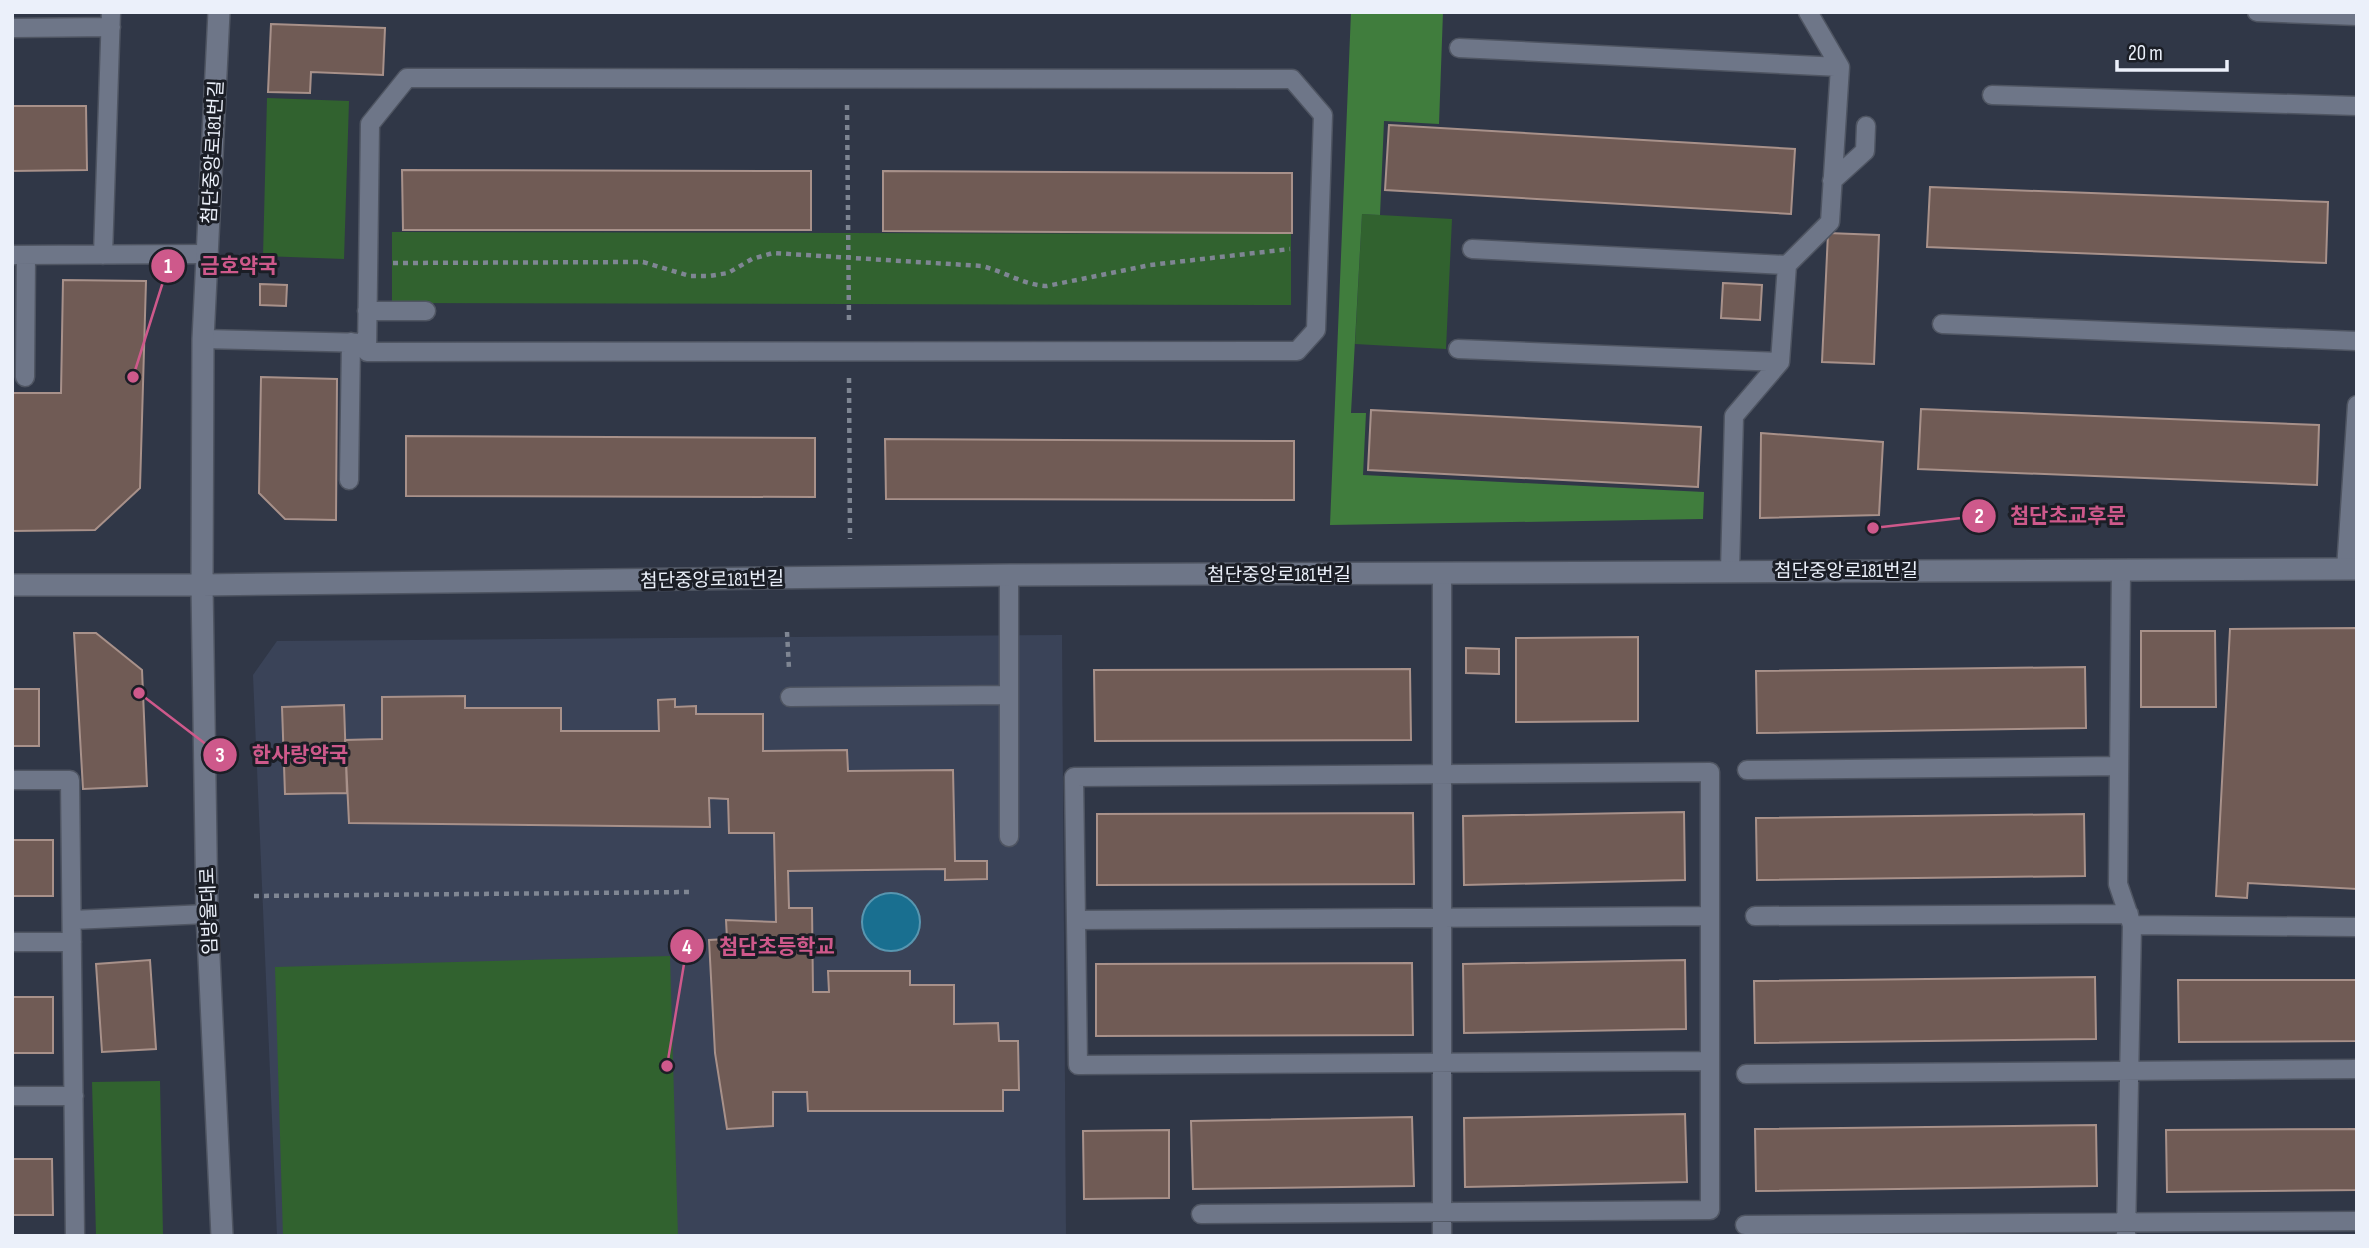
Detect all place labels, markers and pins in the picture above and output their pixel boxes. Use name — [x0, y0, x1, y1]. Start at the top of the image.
callout: 금호약국 — [151, 245, 291, 287]
callout: 첨단초교후문 — [1961, 495, 2140, 537]
callout: 한사랑약국 — [202, 734, 362, 776]
callout: 첨단초등학교 — [670, 925, 849, 967]

